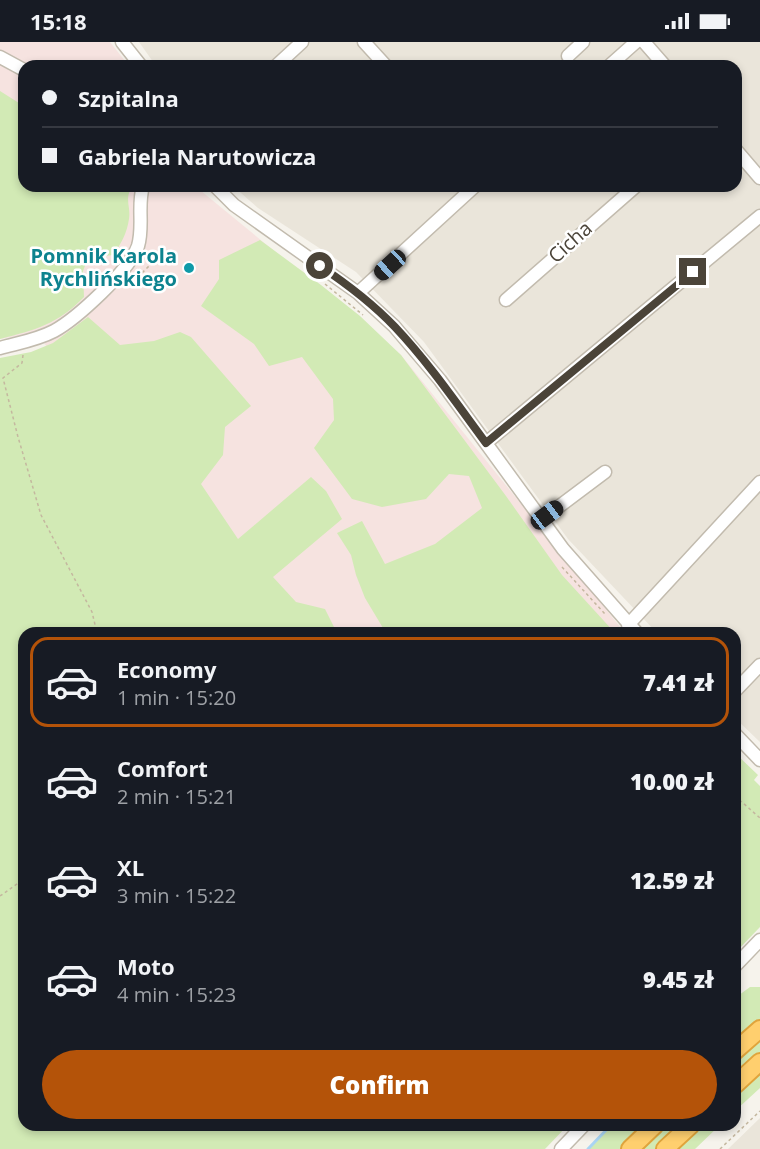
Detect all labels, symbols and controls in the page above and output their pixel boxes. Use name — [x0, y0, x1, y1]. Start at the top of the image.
text: 15:18 — [30, 6, 87, 36]
text: Szpitalna — [78, 83, 179, 113]
text: Gabriela Narutowicza — [78, 141, 316, 171]
street label: Cicha — [542, 215, 598, 269]
place label: Pomnik Karola Rychlińskiego — [31, 242, 177, 292]
car — [371, 246, 409, 284]
route start — [306, 252, 333, 279]
route end — [679, 258, 706, 285]
marker: Pomnik Karola Rychlińskiego — [182, 261, 196, 275]
car — [527, 497, 567, 533]
text: Economy — [117, 654, 216, 684]
icon: car — [45, 655, 99, 709]
text: 7.41 zł — [643, 667, 714, 697]
text: 1 min · 15:20 — [117, 684, 236, 711]
text: Comfort — [117, 753, 208, 783]
icon: car — [45, 754, 99, 808]
text: 10.00 zł — [630, 766, 714, 796]
text: 2 min · 15:21 — [117, 783, 236, 810]
text: XL — [117, 852, 144, 882]
icon: car — [45, 853, 99, 907]
text: 12.59 zł — [630, 865, 714, 895]
text: 3 min · 15:22 — [117, 882, 236, 909]
text: Moto — [117, 951, 175, 981]
icon: car — [45, 952, 99, 1006]
text: 9.45 zł — [643, 964, 714, 994]
text: 4 min · 15:23 — [117, 981, 236, 1008]
button: Confirm — [42, 1050, 717, 1119]

